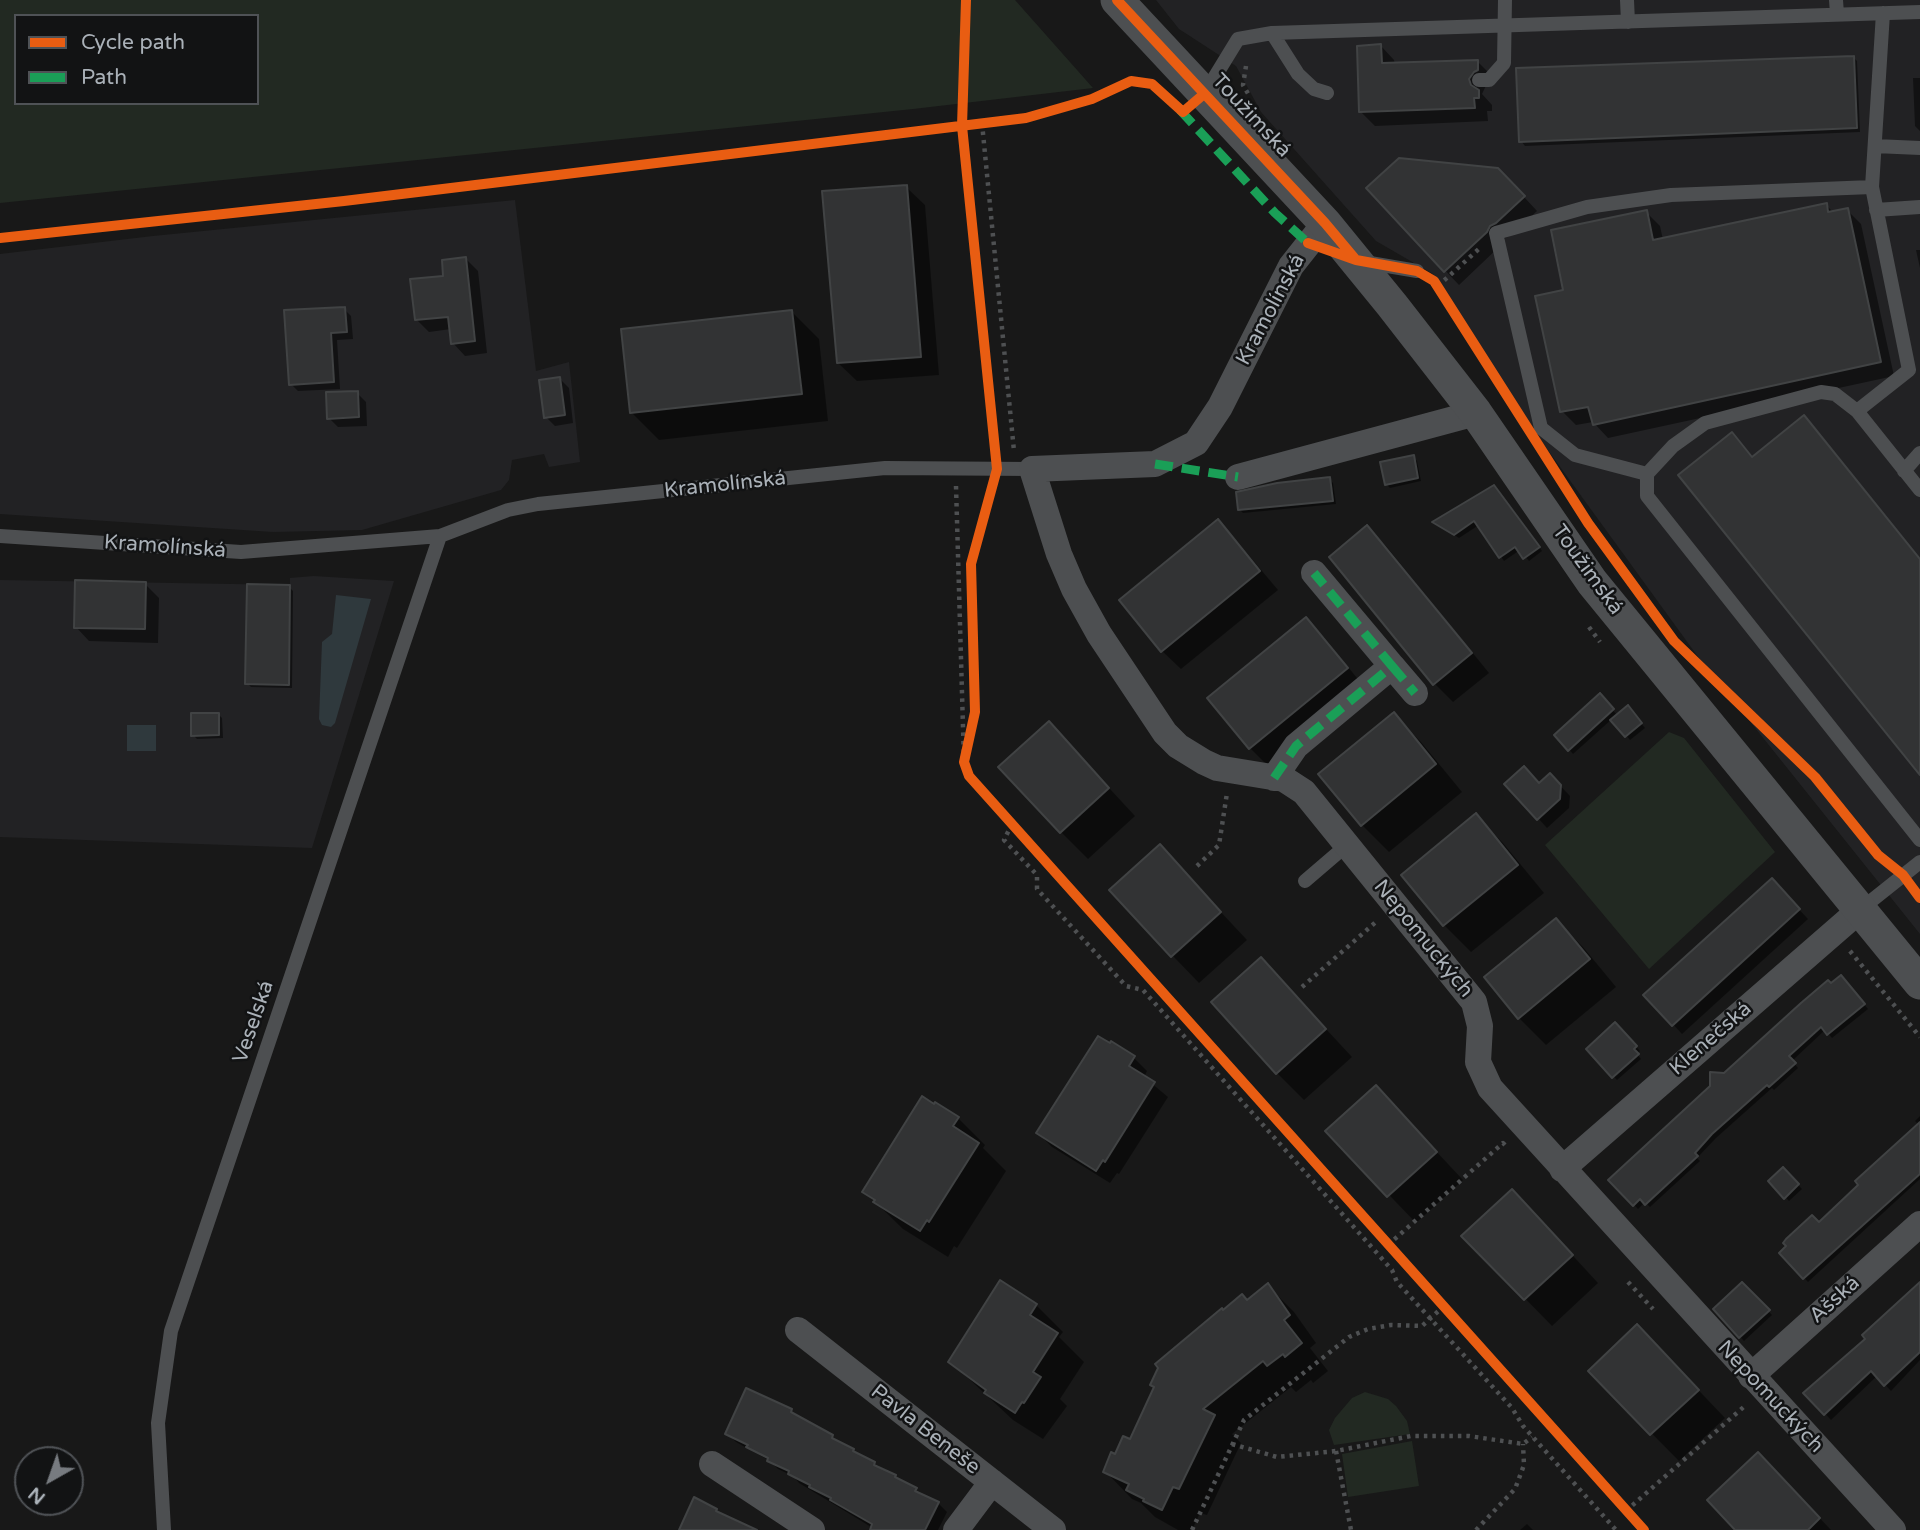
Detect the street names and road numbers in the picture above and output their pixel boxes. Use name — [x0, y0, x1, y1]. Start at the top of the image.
street label: Toužimská — [1206, 69, 1296, 163]
street label: Kramolínská — [1231, 250, 1311, 370]
street label: Kramolínská — [663, 466, 787, 504]
street label: Toužimská — [1546, 520, 1628, 620]
street label: Kramolínská — [103, 530, 227, 564]
street label: Nepomuckých — [1368, 875, 1478, 1003]
street label: Veselská — [228, 977, 280, 1067]
street label: Klenečská — [1665, 997, 1757, 1081]
street label: Ašská — [1805, 1271, 1865, 1329]
street label: Nepomuckých — [1712, 1336, 1828, 1458]
street label: Pavla Beneše — [865, 1380, 985, 1480]

